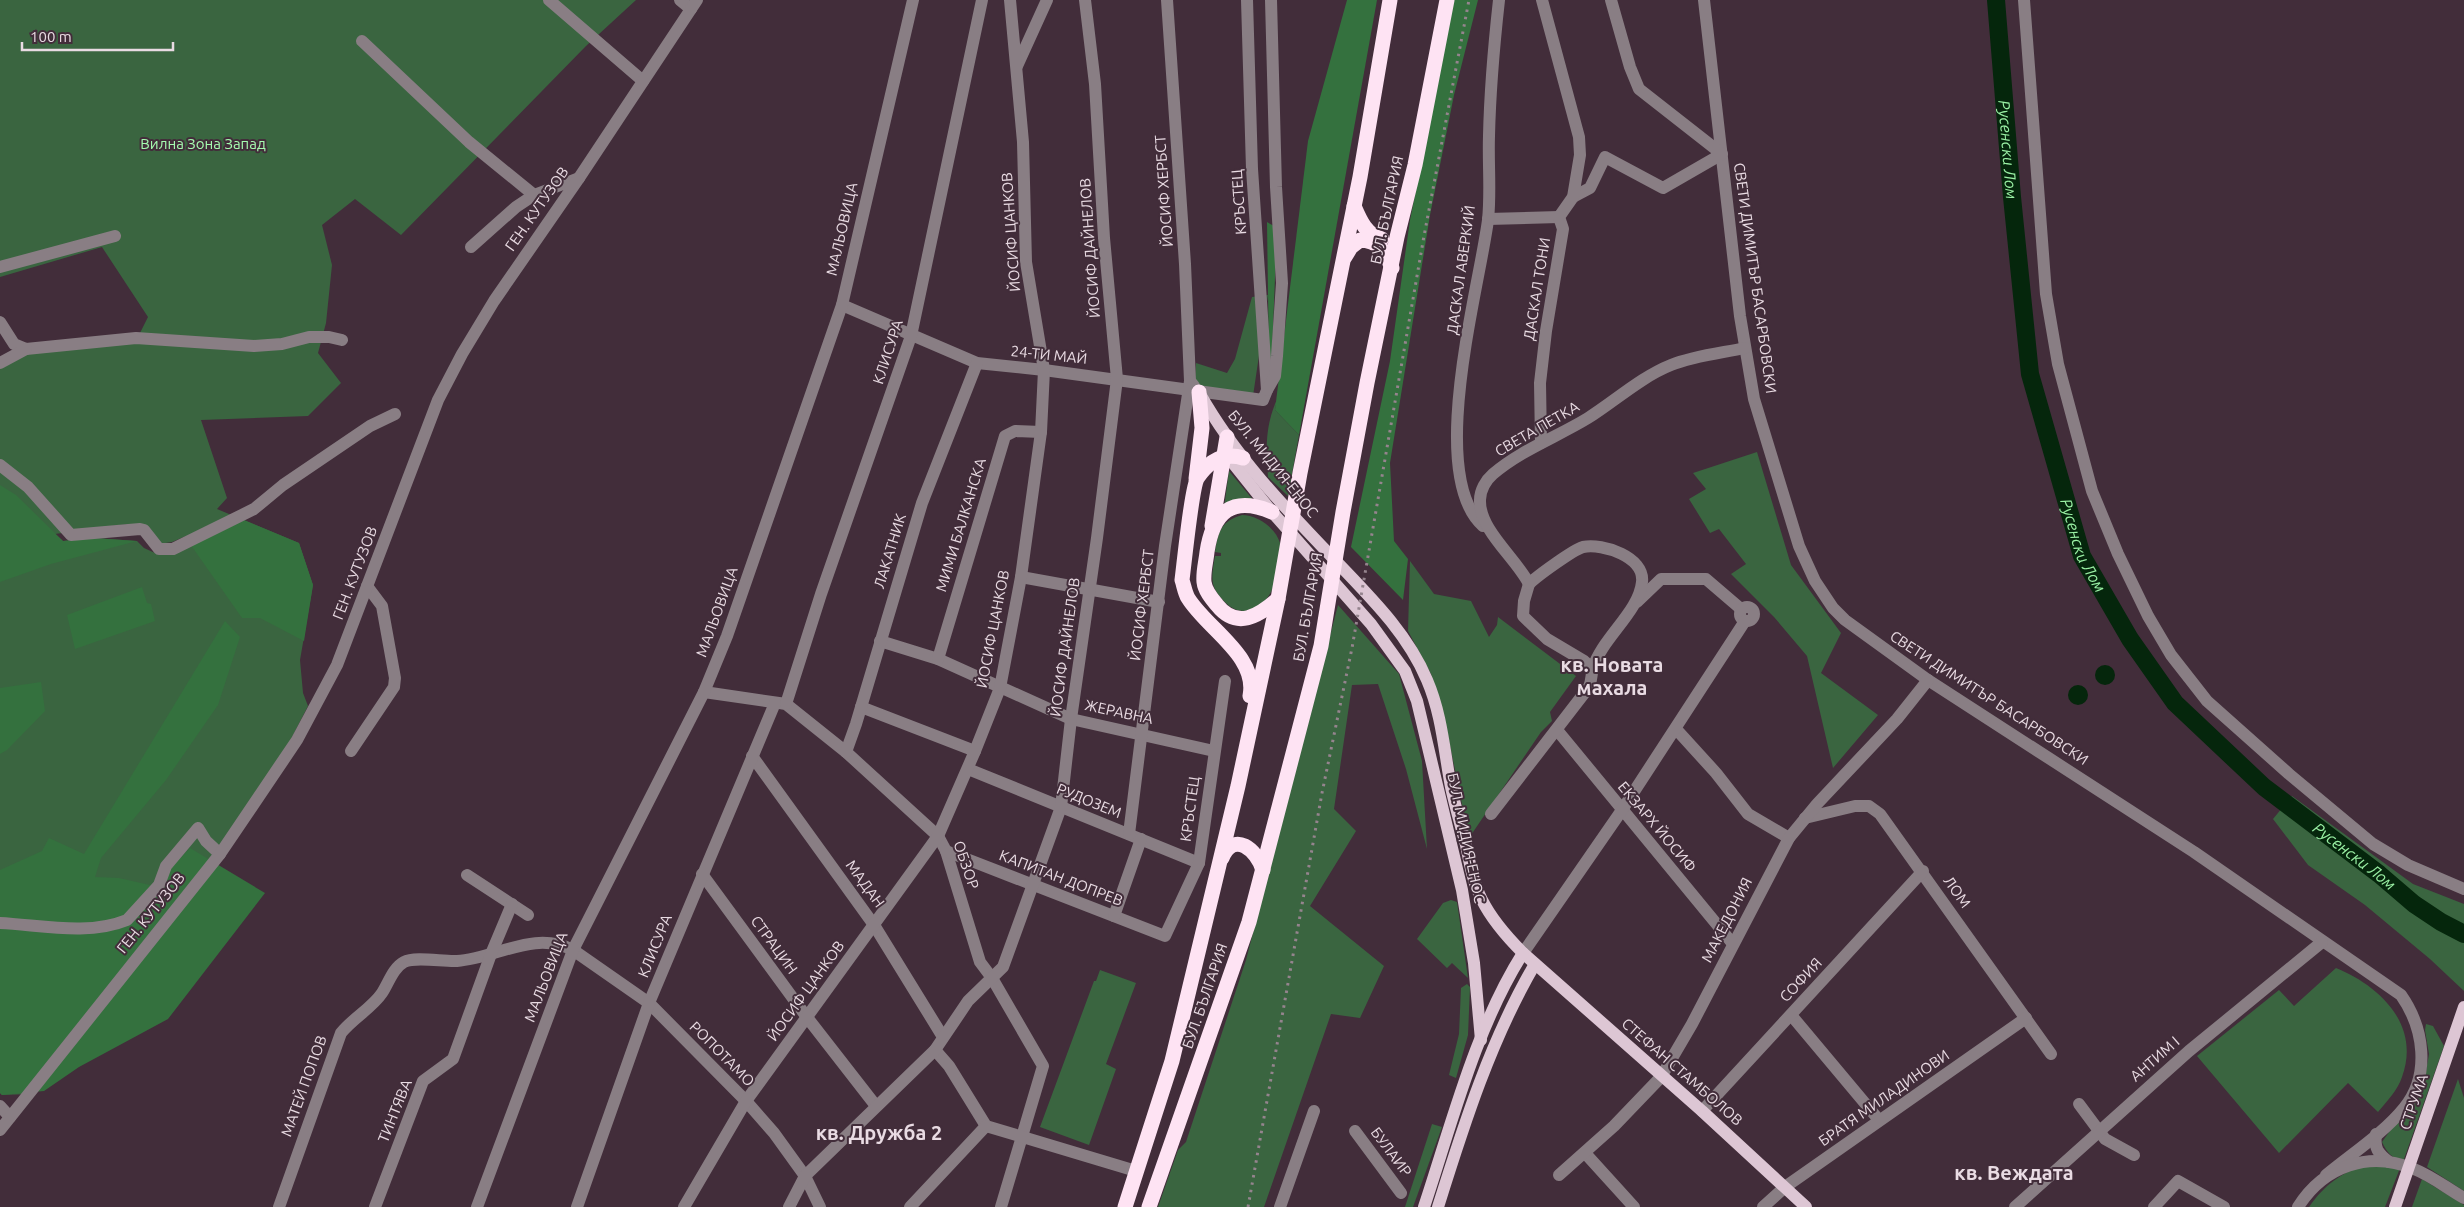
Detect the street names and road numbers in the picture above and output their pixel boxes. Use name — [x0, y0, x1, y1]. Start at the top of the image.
street label: ЙОСИФ ХЕРБСТ — [1151, 134, 1176, 248]
street label: БУЛ. БЪЛГАРИЯ — [1367, 154, 1406, 266]
street label: СВЕТИ ДИМИТЪР БАСАРБОВСКИ — [1731, 161, 1780, 394]
street label: ГЕН. КУТУЗОВ — [501, 164, 572, 254]
street label: КРЪСТЕЦ — [1228, 168, 1249, 235]
street label: ЙОСИФ ЦАНКОВ — [998, 172, 1023, 292]
street label: ЙОСИФ ДАЙНЕЛОВ — [1076, 177, 1103, 319]
street label: МАЛЬОВИЦА — [823, 180, 861, 277]
street label: ДАСКАЛ АВЕРКИЙ — [1443, 204, 1478, 336]
street label: ДАСКАЛ ТОНИ — [1520, 236, 1553, 342]
street label: КЛИСУРА — [869, 317, 906, 386]
street label: 24-ТИ МАЙ — [1010, 342, 1088, 367]
street label: СВЕТА ПЕТКА — [1492, 397, 1582, 460]
street label: БУЛ. МИДИЯ-ЕНОС — [1225, 407, 1322, 521]
street label: МИМИ БАЛКАНСКА — [932, 456, 989, 594]
street label: ЛАКАТНИК — [870, 511, 909, 590]
street label: ГЕН. КУТУЗОВ — [329, 524, 380, 622]
street label: ЙОСИФ ХЕРБСТ — [1126, 548, 1157, 662]
street label: БУЛ. БЪЛГАРИЯ — [1290, 551, 1325, 663]
street label: МАЛЬОВИЦА — [692, 564, 741, 659]
street label: ЙОСИФ ЦАНКОВ — [973, 569, 1012, 689]
street label: ЙОСИФ ДАЙНЕЛОВ — [1046, 576, 1083, 718]
street label: СВЕТИ ДИМИТЪР БАСАРБОВСКИ — [1887, 627, 2092, 768]
street label: ЖЕРАВНА — [1083, 696, 1155, 727]
street label: БУЛ. МИДИЯ-ЕНОС — [1444, 771, 1489, 905]
street label: КРЪСТЕЦ — [1177, 775, 1203, 843]
street label: ЕКЗАРХ ЙОСИФ — [1615, 778, 1700, 875]
street label: РУДОЗЕМ — [1054, 780, 1124, 821]
street label: ОБЗОР — [950, 838, 983, 891]
street label: КАПИТАН ДОПРЕВ — [997, 846, 1125, 909]
street label: МАДАН — [843, 857, 888, 911]
street label: ГЕН. КУТУЗОВ — [113, 869, 188, 956]
street label: ЛОМ — [1940, 872, 1974, 911]
street label: МАКЕДОНИЯ — [1698, 875, 1755, 965]
street label: КЛИСУРА — [634, 911, 675, 980]
street label: СТРАЦИН — [748, 912, 801, 977]
street label: МАЛЬОВИЦА — [521, 929, 571, 1024]
street label: ЙОСИФ ЦАНКОВ — [764, 937, 848, 1044]
street label: БУЛ. БЪЛГАРИЯ — [1179, 941, 1231, 1051]
street label: СОФИЯ — [1776, 954, 1825, 1005]
street label: СТЕФАН СТАМБОЛОВ — [1618, 1015, 1746, 1129]
street label: РОПОТАМО — [687, 1018, 758, 1089]
street label: МАТЕЙ ПОПОВ — [277, 1033, 330, 1139]
street label: АНТИМ I — [2127, 1033, 2183, 1085]
street label: БРАТЯ МИЛАДИНОВИ — [1815, 1046, 1952, 1149]
street label: СТРУМА — [2396, 1071, 2431, 1132]
street label: ТИНТЯВА — [374, 1077, 415, 1145]
street label: БУЛАИР — [1368, 1124, 1415, 1179]

